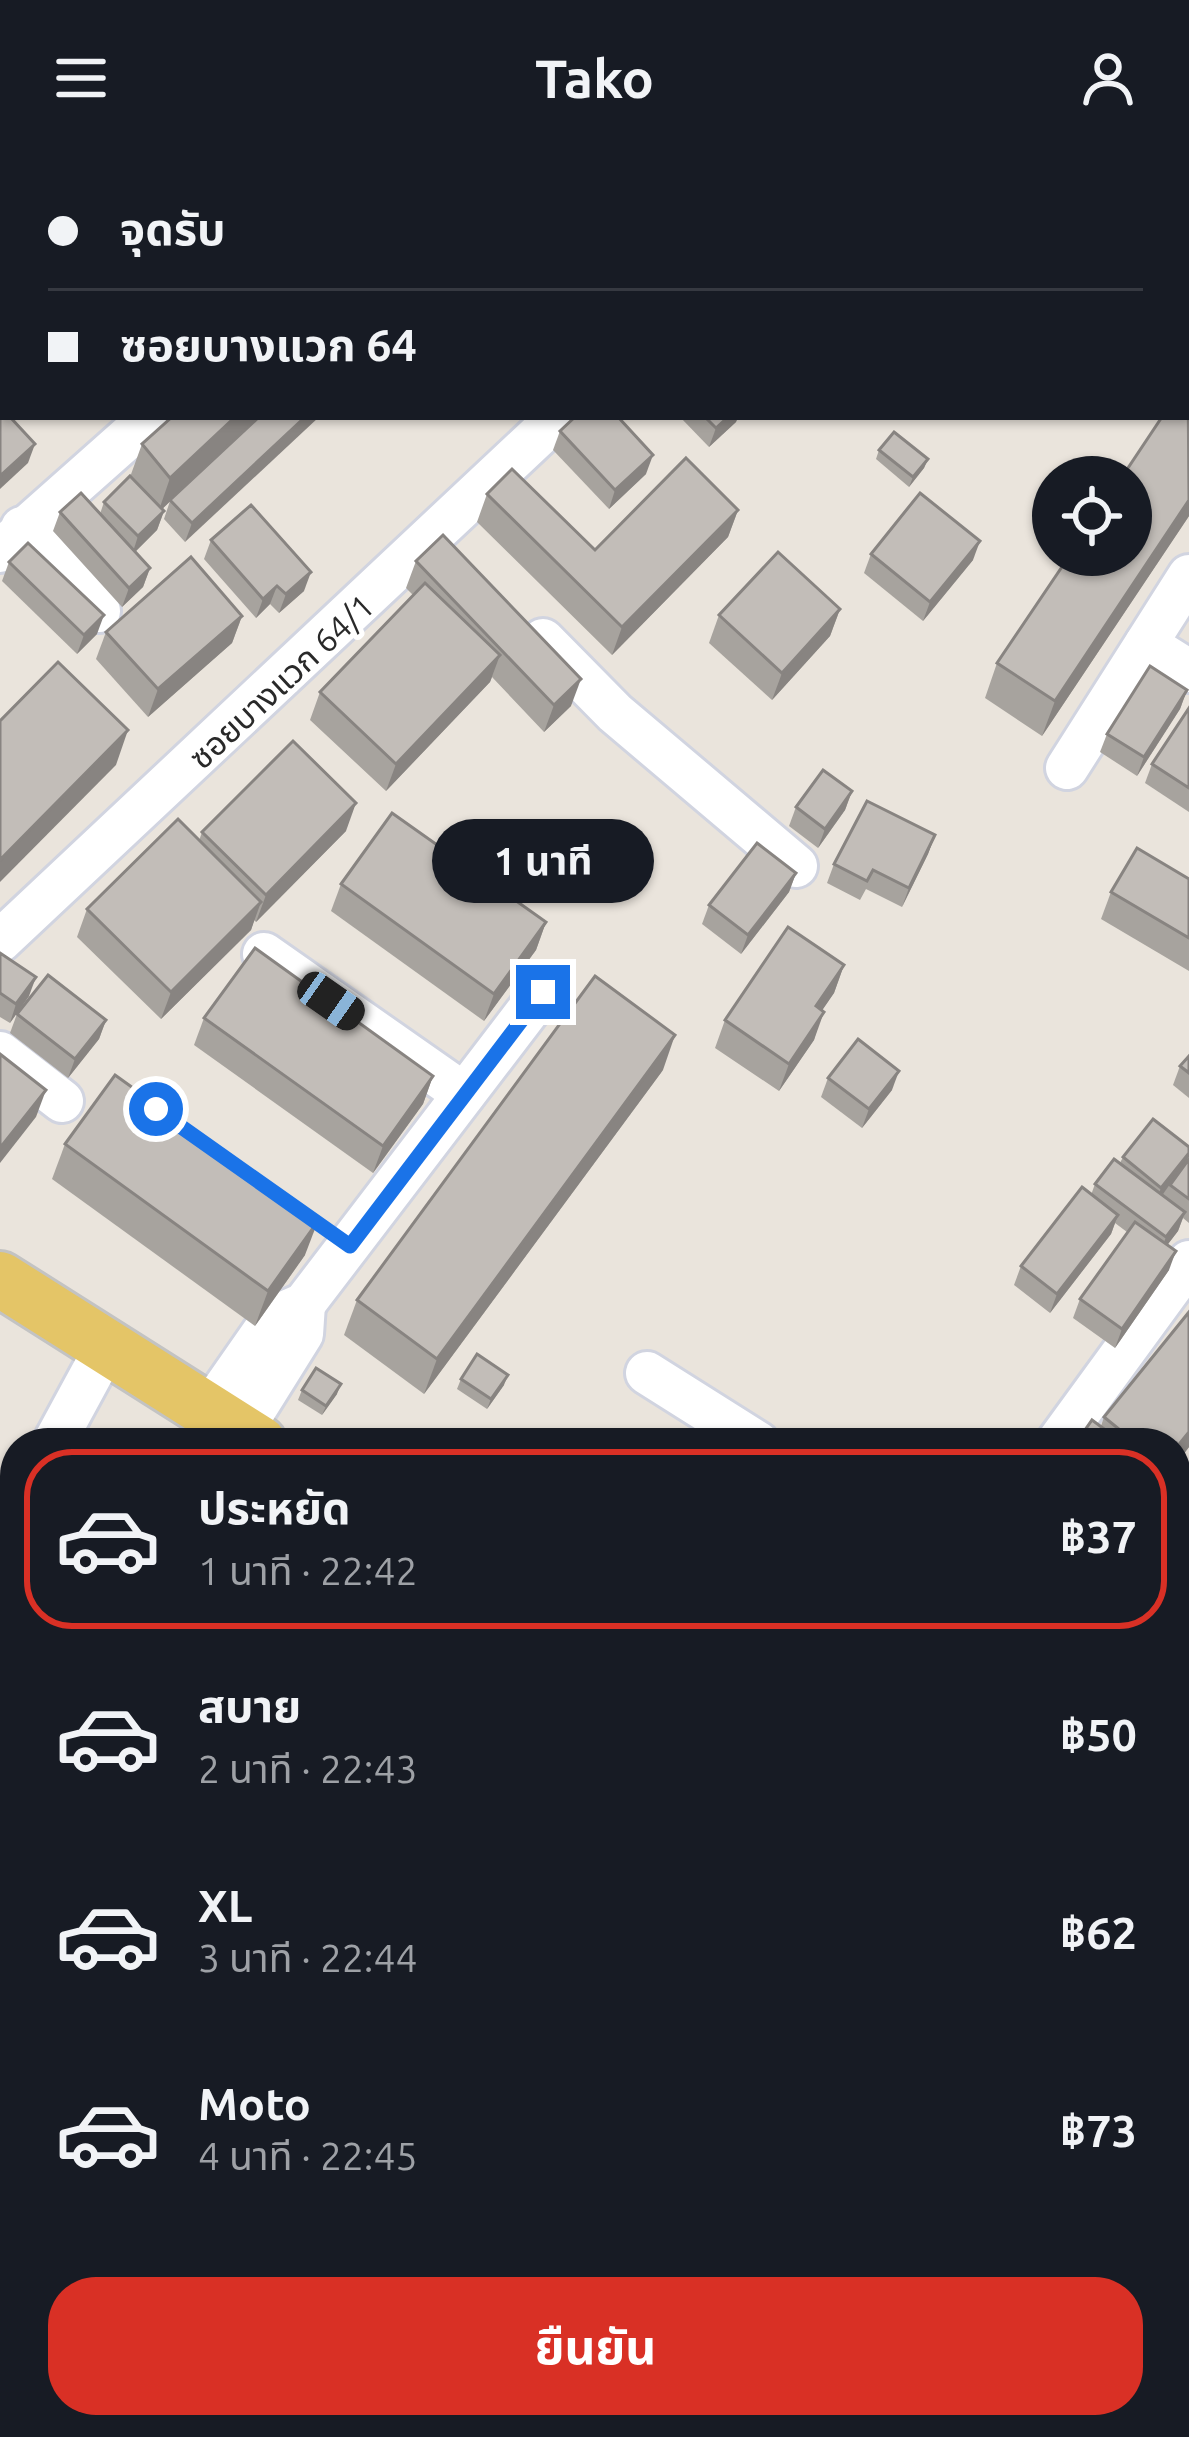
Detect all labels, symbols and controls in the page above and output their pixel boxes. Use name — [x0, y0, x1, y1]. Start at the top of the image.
icon: menu — [48, 45, 114, 111]
icon: person — [1075, 45, 1141, 111]
text: Tako — [535, 48, 654, 108]
text: จุดรับ — [120, 203, 226, 254]
text: ซอยบางแวก 64 — [120, 319, 417, 370]
map controls — [1032, 456, 1152, 576]
button: locate — [1032, 456, 1152, 576]
street label: ซอยบางแวก 64/1 — [181, 586, 381, 776]
callout: 1 นาที — [432, 818, 654, 902]
text: 1 นาที — [494, 839, 592, 882]
route end — [516, 965, 570, 1019]
car — [291, 966, 371, 1036]
route start — [129, 1082, 183, 1136]
text: ประหยัด — [198, 1482, 351, 1533]
icon: car — [54, 1485, 162, 1593]
text: ฿37 — [1060, 1511, 1137, 1562]
text: 1 นาที · 22:42 — [198, 1549, 417, 1592]
text: สบาย — [198, 1680, 301, 1731]
icon: car — [54, 1683, 162, 1791]
text: ฿50 — [1060, 1709, 1137, 1760]
text: 2 นาที · 22:43 — [198, 1747, 417, 1790]
text: XL — [198, 1880, 252, 1931]
icon: car — [54, 1881, 162, 1989]
text: ฿62 — [1060, 1907, 1137, 1958]
text: 3 นาที · 22:44 — [198, 1936, 417, 1979]
text: Moto — [198, 2078, 311, 2129]
icon: car — [54, 2079, 162, 2187]
text: ฿73 — [1060, 2105, 1137, 2156]
text: 4 นาที · 22:45 — [198, 2134, 417, 2177]
button: ยืนยัน — [48, 2277, 1143, 2415]

